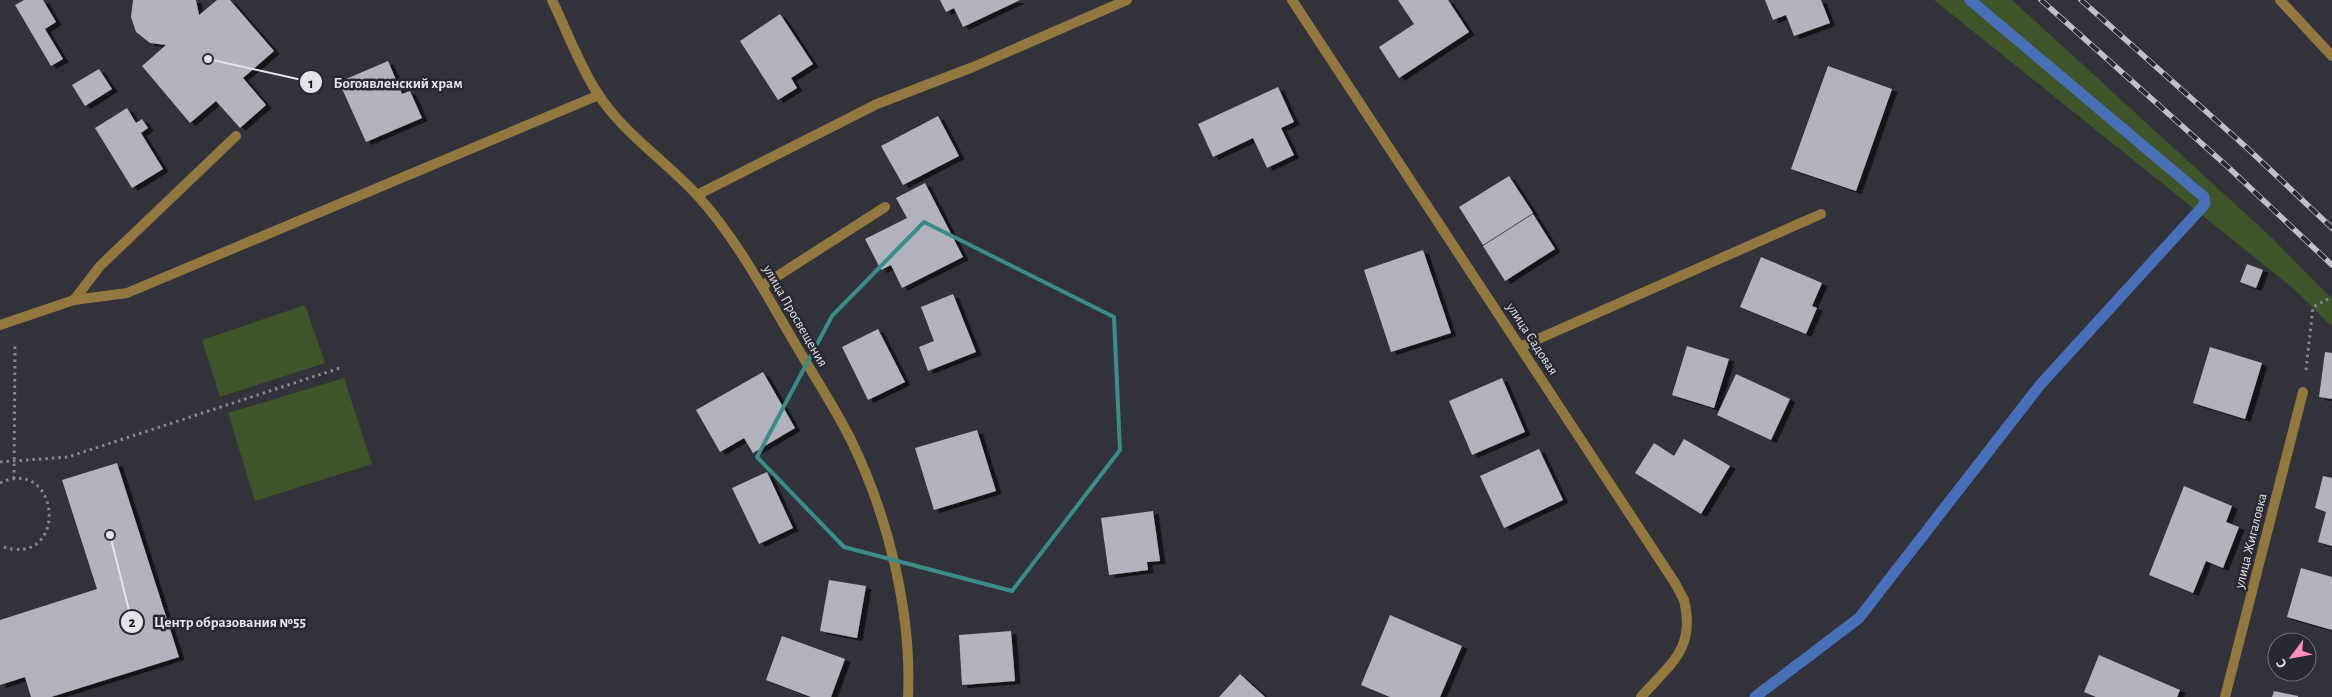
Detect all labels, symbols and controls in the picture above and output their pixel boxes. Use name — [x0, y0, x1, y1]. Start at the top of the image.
callout: Богоявленский храм — [299, 67, 473, 97]
text: 1 — [308, 76, 314, 91]
text: Богоявленский храм — [333, 76, 463, 91]
street label: улица Просвещения — [760, 262, 830, 369]
street label: улица Садовая — [1503, 300, 1560, 378]
street label: улица Жигаловка — [2232, 491, 2270, 591]
callout: Центр образования №55 — [119, 607, 316, 637]
text: 2 — [128, 615, 136, 630]
text: Центр образования №55 — [154, 615, 306, 630]
north arrow — [2267, 632, 2317, 682]
text: С — [2274, 656, 2290, 670]

